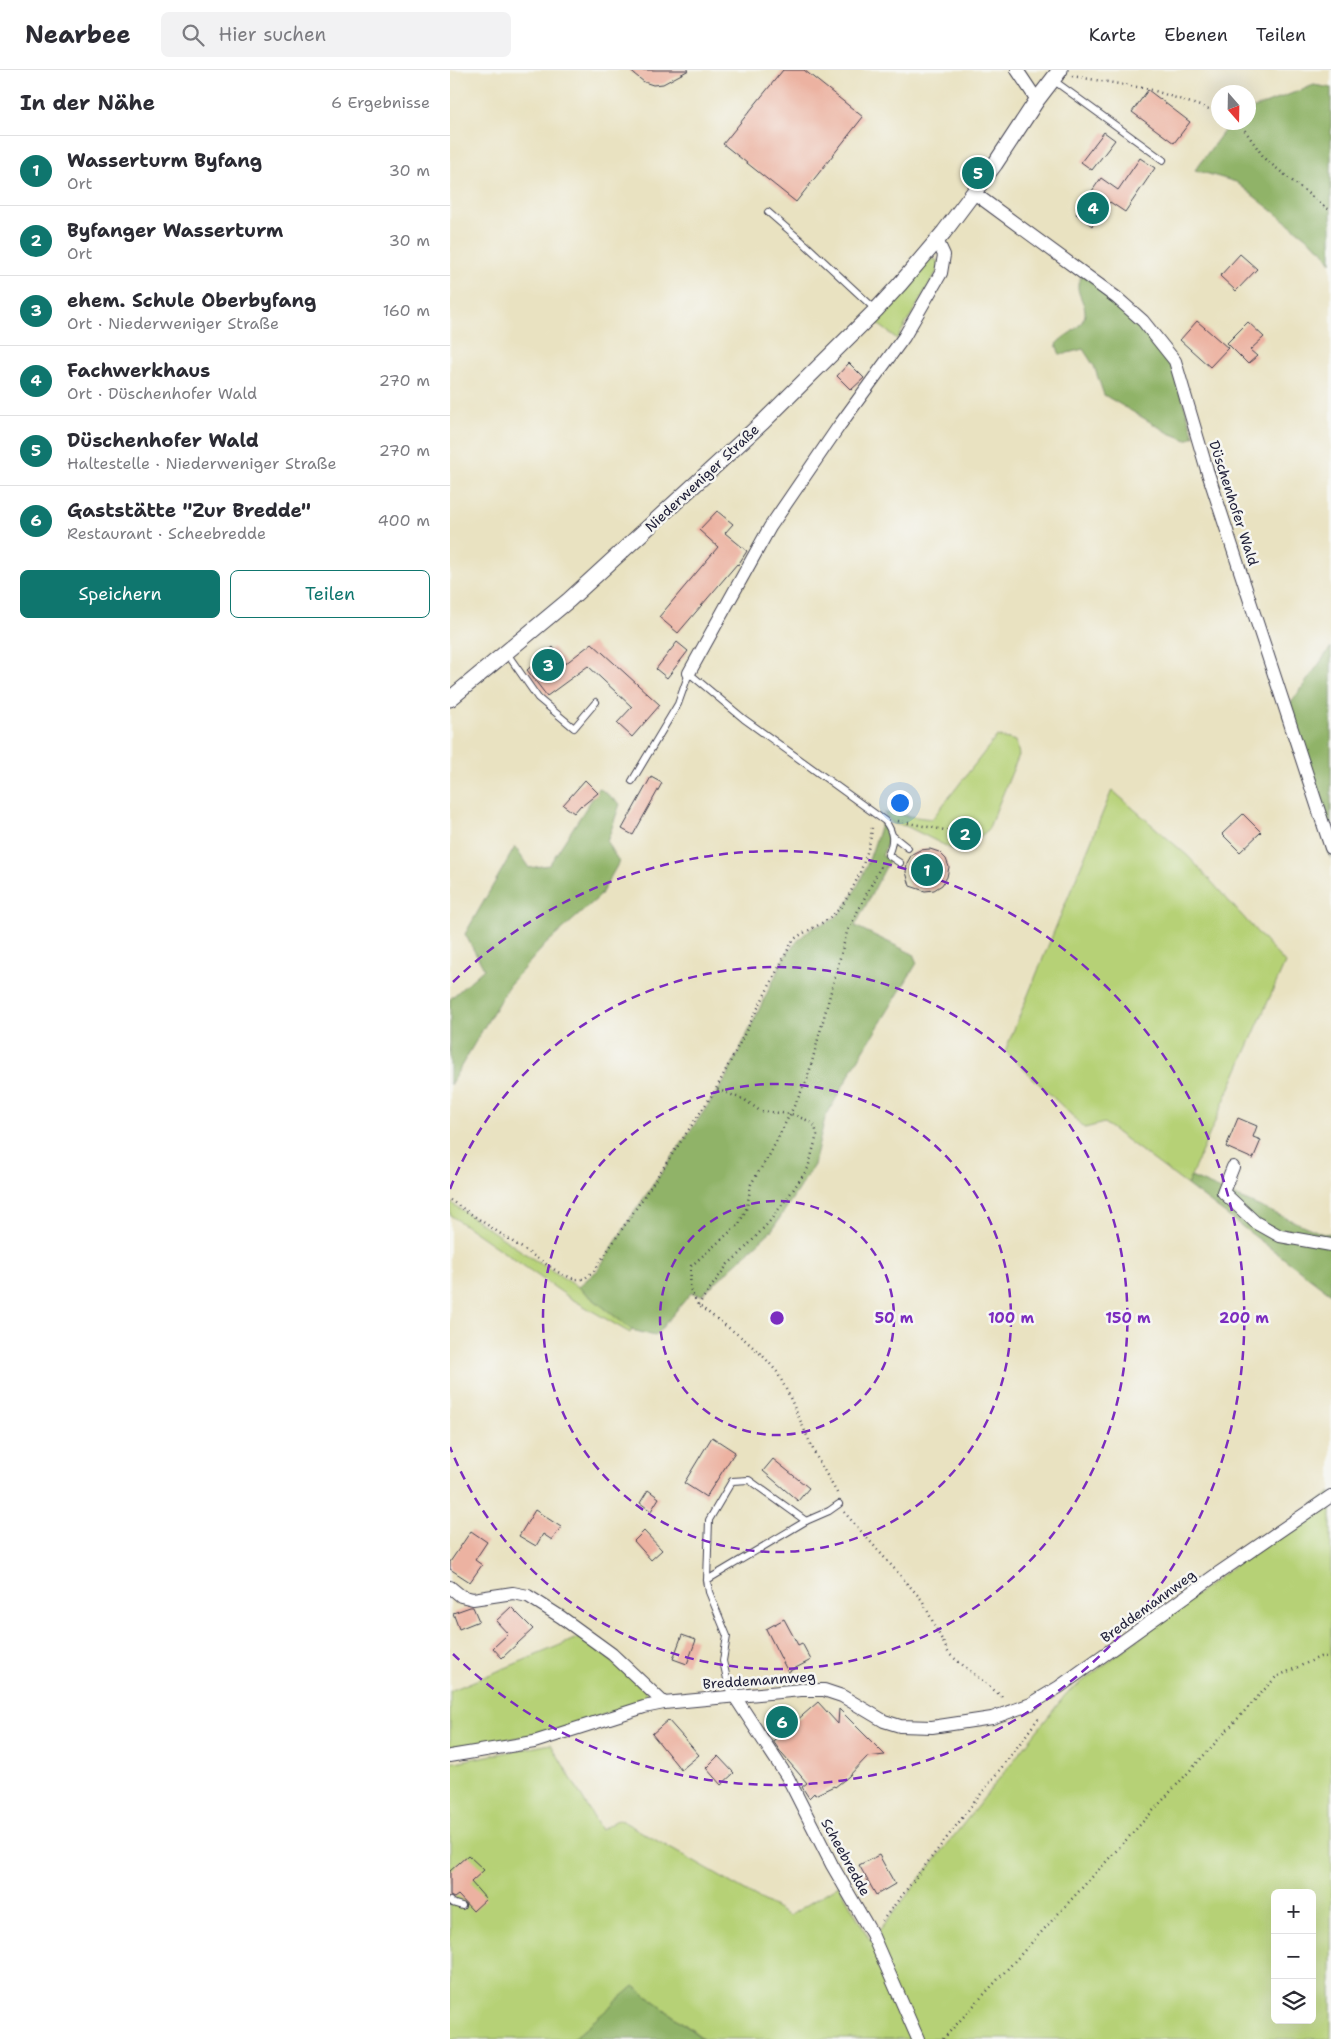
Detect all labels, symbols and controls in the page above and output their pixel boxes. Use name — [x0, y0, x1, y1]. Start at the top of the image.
search box — [161, 12, 511, 57]
text: Nearbee — [25, 19, 131, 51]
icon: search — [179, 21, 207, 49]
text: Hier suchen — [219, 22, 326, 47]
text: Karte — [1089, 23, 1136, 47]
text: Ebenen — [1164, 23, 1228, 47]
text: Teilen — [1256, 23, 1306, 47]
north arrow — [1211, 85, 1256, 130]
text: In der Nähe — [20, 89, 155, 117]
text: 6 Ergebnisse — [331, 92, 430, 113]
text: Wasserturm Byfang — [67, 148, 262, 173]
pin: 5 — [962, 154, 994, 192]
text: 1 — [32, 160, 40, 181]
text: 30 m — [389, 160, 430, 181]
text: Ort — [67, 173, 93, 194]
pin: 4 — [1077, 189, 1109, 227]
text: Byfanger Wasserturm — [67, 218, 283, 243]
text: 2 — [30, 230, 42, 251]
text: 30 m — [389, 230, 430, 251]
text: Ort — [67, 243, 93, 264]
text: ehem. Schule Oberbyfang — [67, 288, 316, 313]
text: 3 — [30, 300, 42, 321]
text: 160 m — [383, 300, 430, 321]
text: Ort · Niederweniger Straße — [67, 313, 279, 334]
text: Fachwerkhaus — [67, 358, 210, 383]
text: 4 — [30, 370, 42, 391]
text: 270 m — [379, 370, 430, 391]
text: Ort · Düschenhofer Wald — [67, 383, 257, 404]
street label: Niederweniger Straße — [641, 420, 763, 536]
text: Düschenhofer Wald — [67, 428, 259, 453]
street label: Düschenhofer Wald — [1205, 438, 1263, 568]
text: 5 — [31, 440, 41, 461]
text: 270 m — [379, 440, 430, 461]
text: Haltestelle · Niederweniger Straße — [67, 453, 337, 474]
text: Gaststätte "Zur Bredde" — [67, 498, 311, 523]
text: 6 — [30, 510, 42, 531]
text: 400 m — [377, 510, 430, 531]
text: Restaurant · Scheebredde — [67, 523, 266, 544]
button: Speichern — [20, 570, 220, 618]
button: Teilen — [230, 570, 430, 618]
pin: 3 — [532, 646, 564, 684]
your location — [887, 790, 913, 816]
pin: 2 — [949, 815, 981, 853]
pin: 1 — [911, 851, 943, 889]
text: 50 m — [875, 1308, 914, 1328]
text: 100 m — [988, 1308, 1034, 1328]
text: 150 m — [1105, 1308, 1151, 1328]
text: 200 m — [1219, 1308, 1269, 1328]
centre of rings — [768, 1309, 786, 1327]
street label: Breddemannweg — [1097, 1565, 1199, 1647]
street label: Breddemannweg — [702, 1667, 816, 1693]
pin: 6 — [766, 1703, 798, 1741]
street label: Scheebredde — [817, 1815, 875, 1899]
map controls — [1271, 1889, 1316, 2024]
button: + — [1271, 1889, 1316, 1934]
button: − — [1271, 1934, 1316, 1979]
button: layers — [1271, 1979, 1316, 2024]

